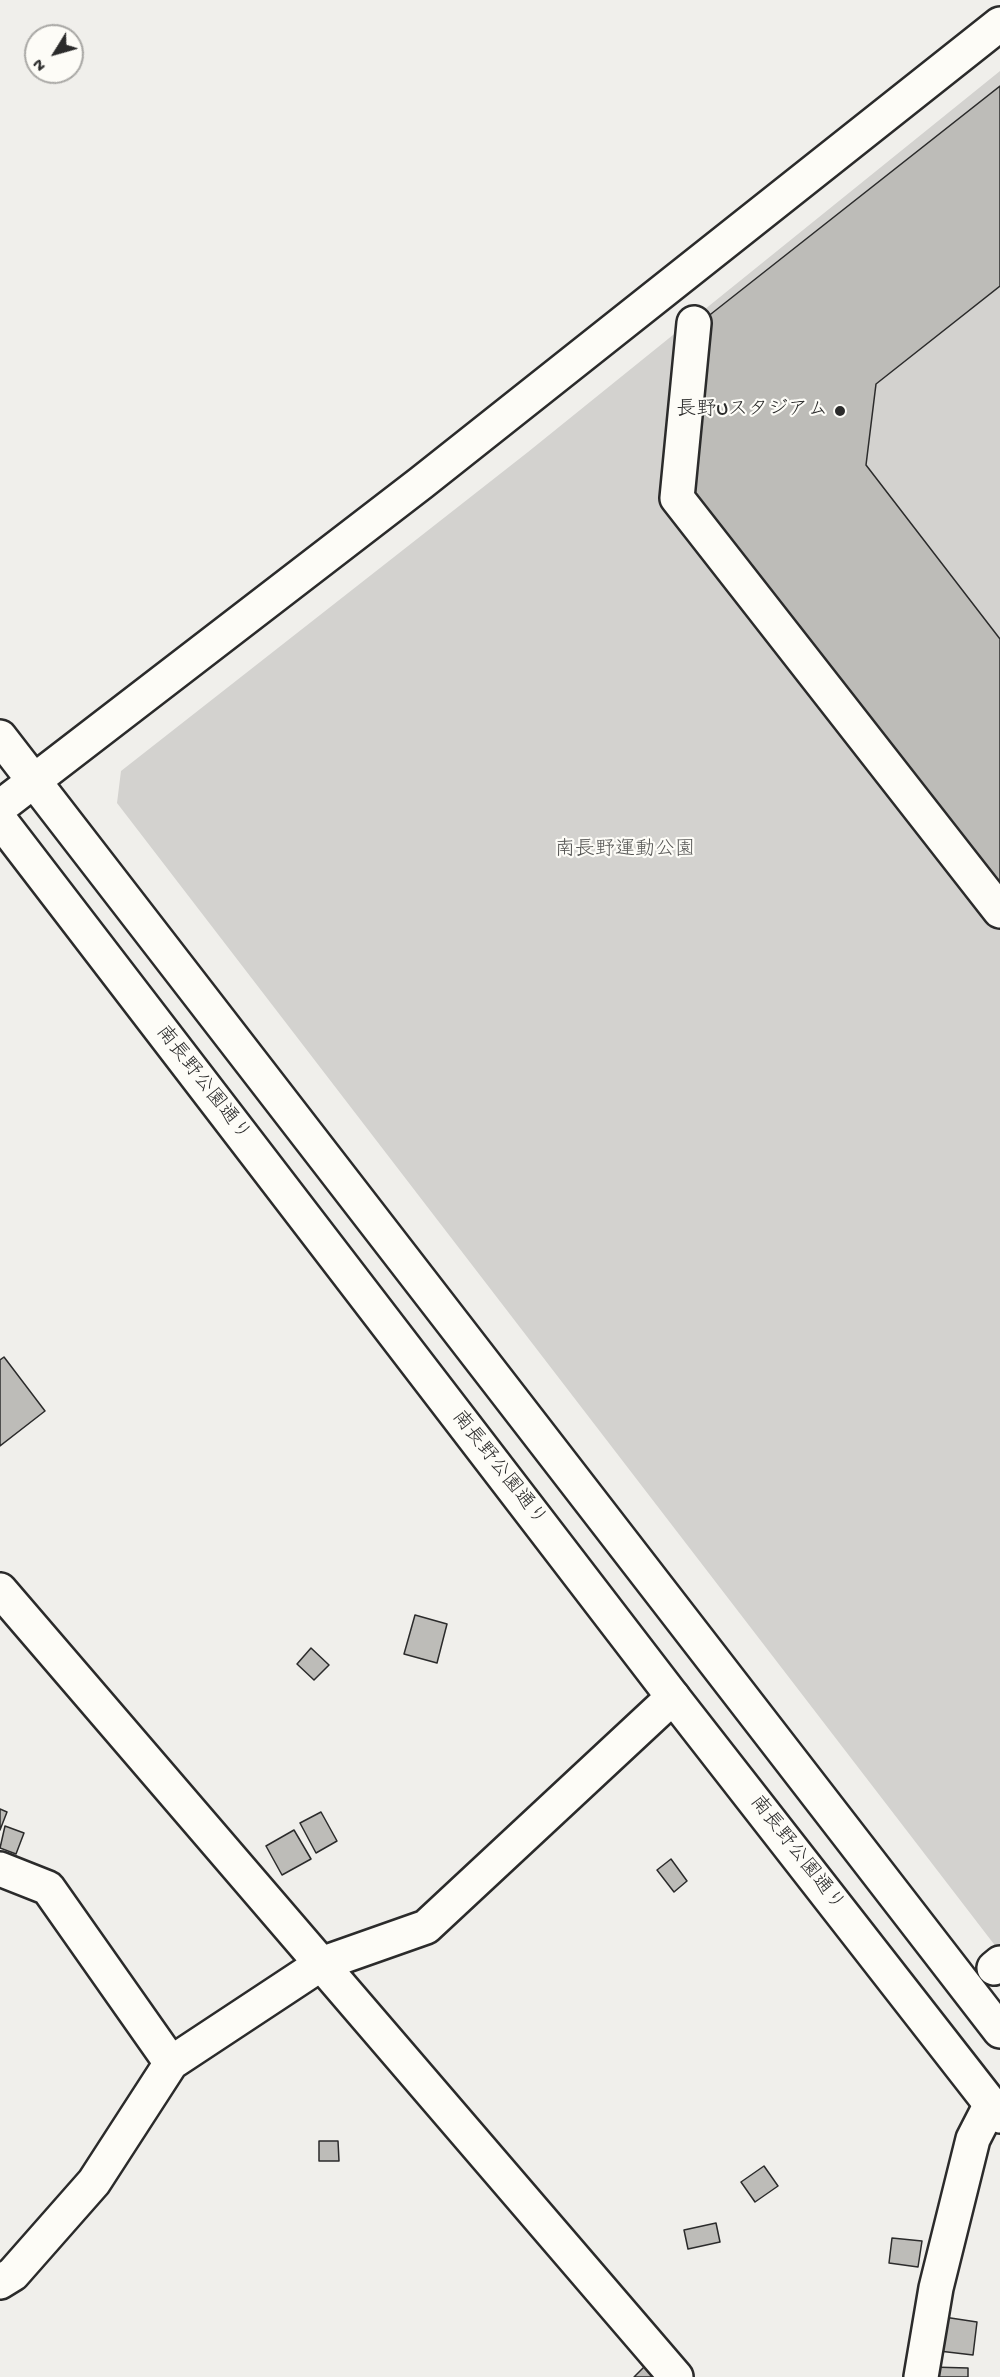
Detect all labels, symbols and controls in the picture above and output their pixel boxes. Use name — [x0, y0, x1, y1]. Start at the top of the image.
north arrow — [24, 24, 84, 84]
text: N — [30, 54, 52, 74]
place label: 長野Uスタジアム — [676, 399, 828, 423]
marker: 長野Uスタジアム — [833, 404, 847, 418]
park label: 南長野運動公園 — [555, 839, 695, 863]
street label: 南長野公園通り — [149, 1021, 255, 1147]
street label: 南長野公園通り — [445, 1406, 551, 1532]
street label: 南長野公園通り — [743, 1791, 849, 1917]

